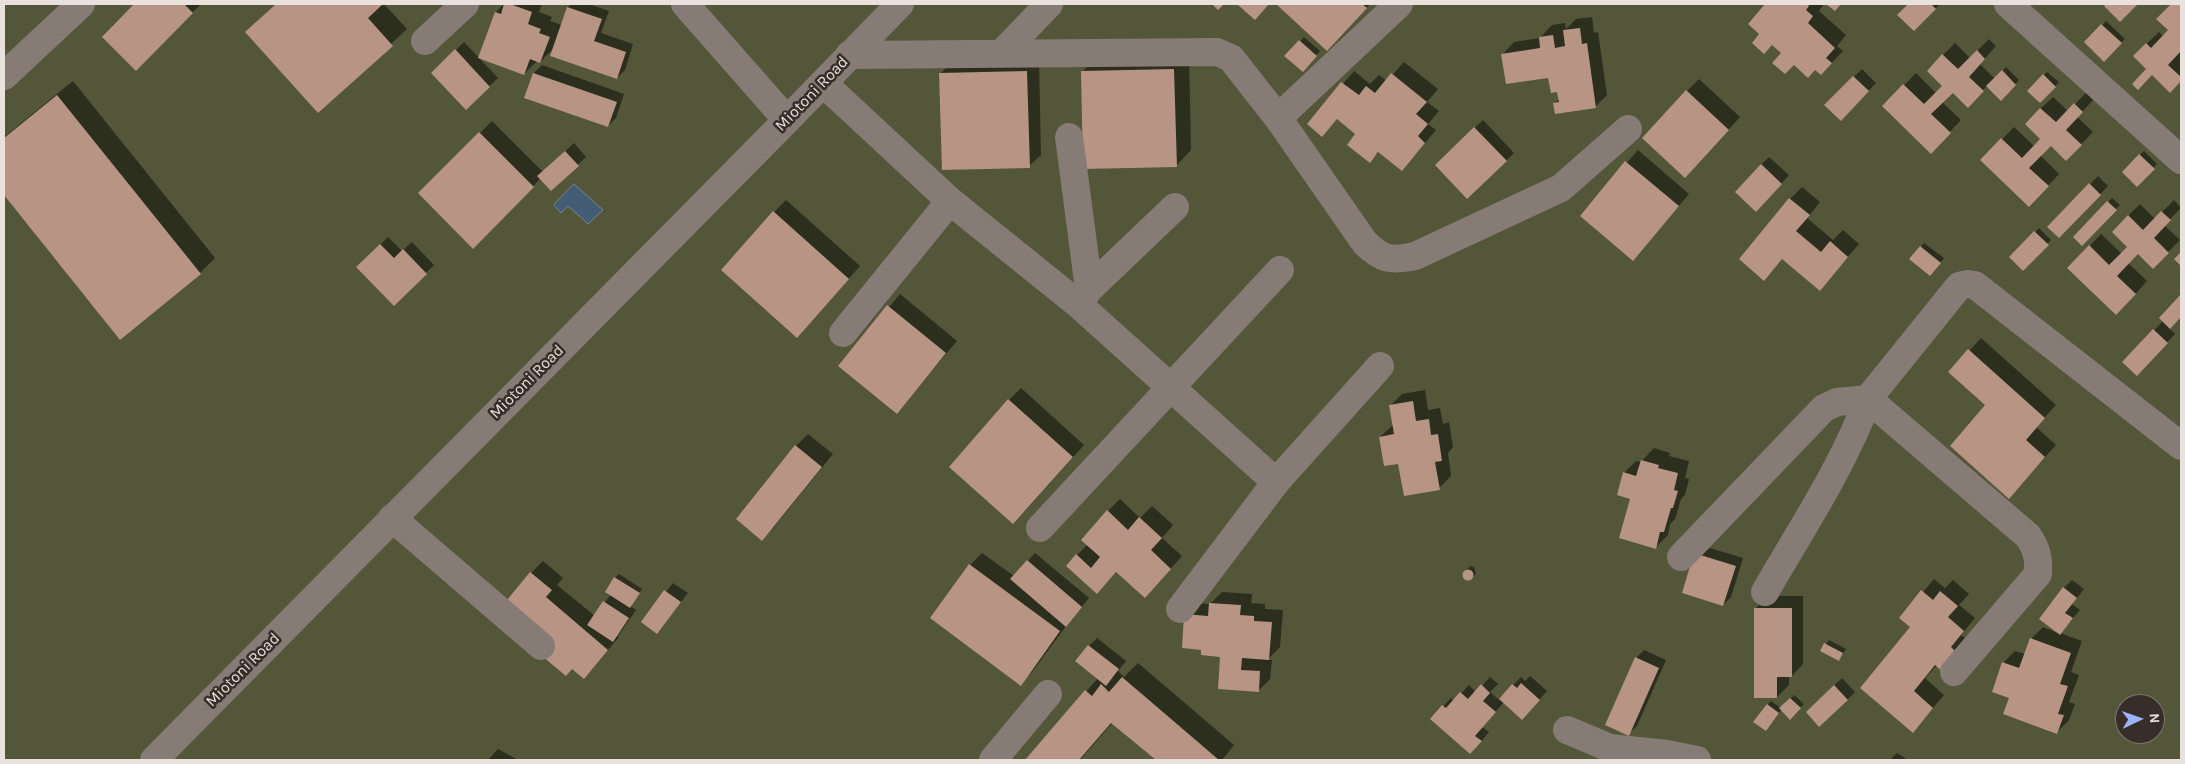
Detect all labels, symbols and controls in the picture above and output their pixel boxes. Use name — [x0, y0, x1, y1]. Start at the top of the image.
street label: Miotoni Road — [771, 52, 853, 136]
street label: Miotoni Road — [486, 341, 568, 423]
street label: Miotoni Road — [202, 629, 284, 711]
north arrow — [2115, 694, 2165, 744]
text: N — [2146, 713, 2163, 724]

